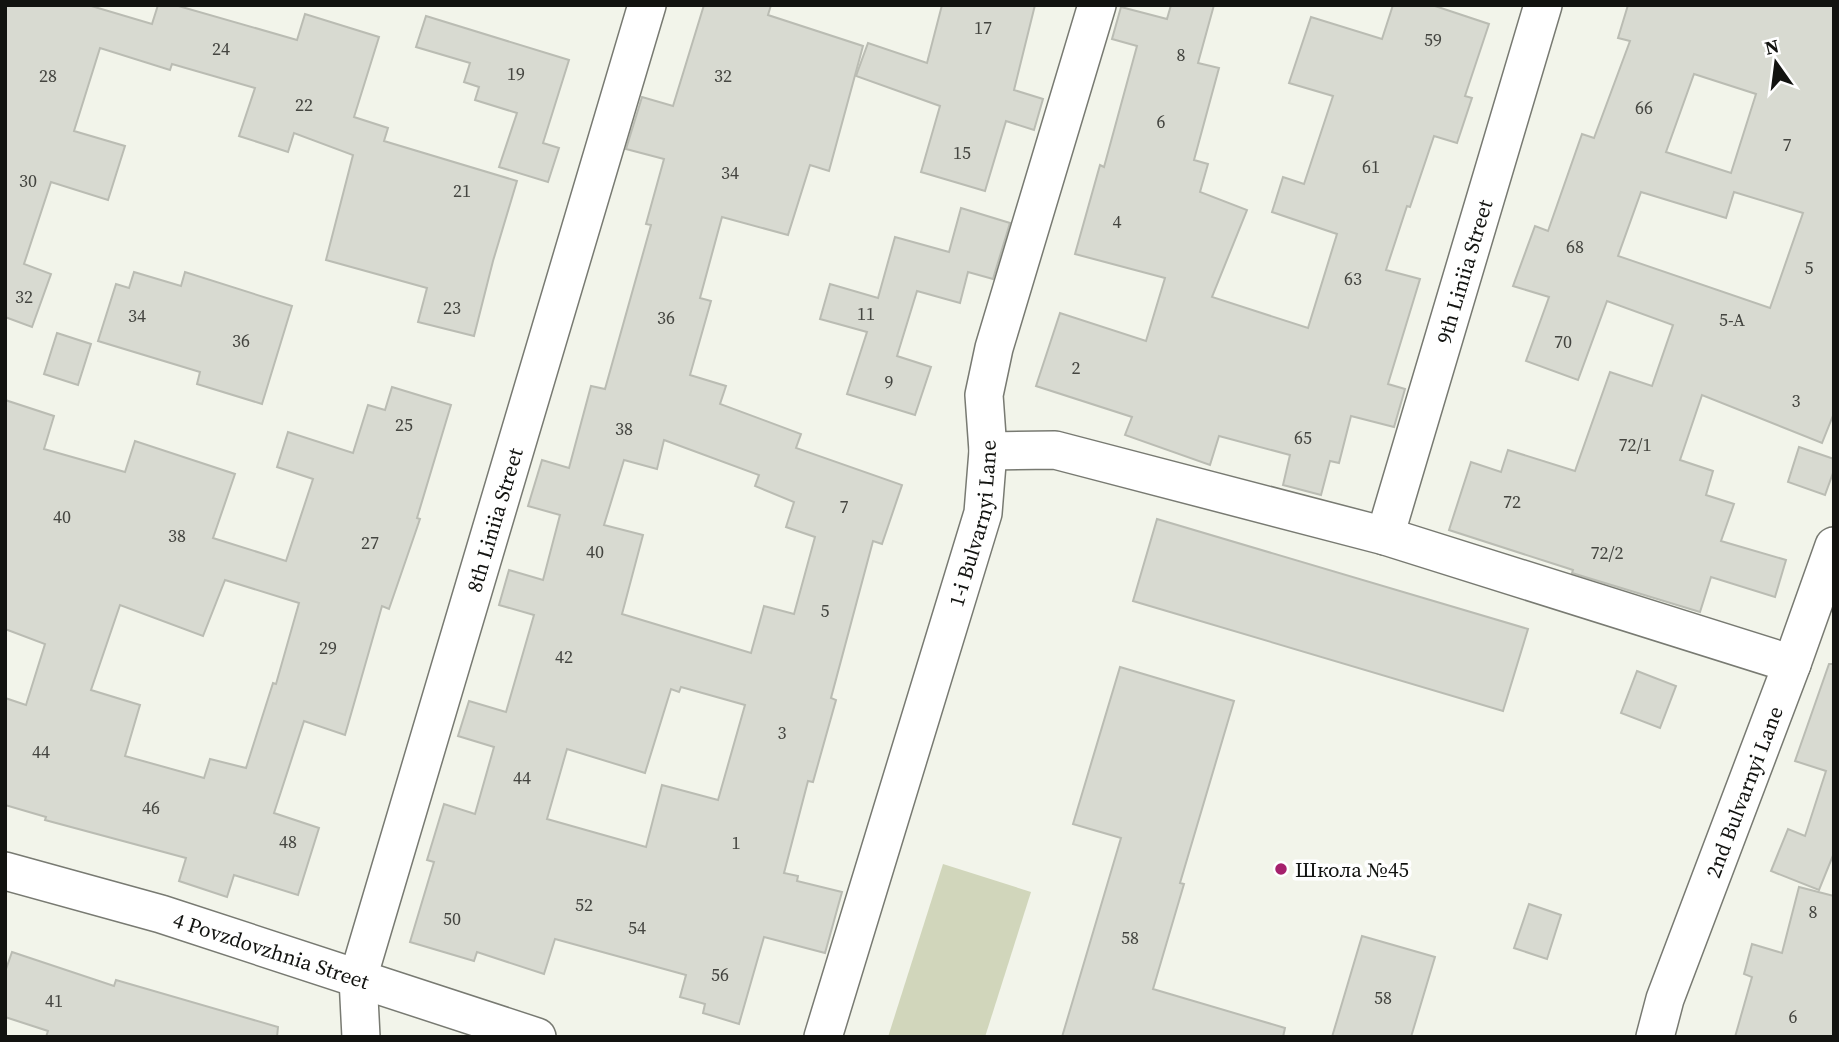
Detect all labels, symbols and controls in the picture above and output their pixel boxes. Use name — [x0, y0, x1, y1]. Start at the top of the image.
house number: 17 — [974, 15, 992, 40]
house number: 59 — [1424, 27, 1442, 52]
north arrow — [1741, 28, 1811, 98]
text: N — [1762, 32, 1782, 61]
house number: 24 — [212, 36, 230, 61]
house number: 8 — [1177, 42, 1186, 67]
house number: 19 — [507, 61, 525, 86]
house number: 28 — [39, 63, 57, 88]
house number: 32 — [714, 63, 732, 88]
house number: 22 — [295, 92, 313, 117]
house number: 66 — [1635, 95, 1653, 120]
house number: 6 — [1157, 109, 1166, 134]
house number: 7 — [1783, 132, 1792, 157]
house number: 15 — [953, 140, 971, 165]
house number: 61 — [1362, 154, 1380, 179]
house number: 34 — [721, 160, 739, 185]
house number: 30 — [19, 168, 37, 193]
house number: 21 — [453, 178, 471, 203]
street label: 9th Liniia Street — [1429, 196, 1499, 347]
house number: 4 — [1113, 209, 1122, 234]
house number: 68 — [1566, 234, 1584, 259]
house number: 5 — [1805, 255, 1814, 280]
house number: 63 — [1344, 266, 1362, 291]
house number: 32 — [15, 284, 33, 309]
house number: 23 — [443, 295, 461, 320]
house number: 11 — [857, 301, 875, 326]
house number: 34 — [128, 303, 146, 328]
house number: 36 — [657, 305, 675, 330]
house number: 5-А — [1719, 307, 1745, 332]
house number: 36 — [232, 328, 250, 353]
house number: 70 — [1554, 329, 1572, 354]
house number: 2 — [1072, 355, 1081, 380]
house number: 9 — [885, 369, 894, 394]
house number: 3 — [1792, 388, 1801, 413]
house number: 25 — [395, 412, 413, 437]
house number: 38 — [615, 416, 633, 441]
house number: 65 — [1294, 425, 1312, 450]
house number: 72/1 — [1619, 432, 1651, 457]
street label: 1-i Bulvarnyi Lane — [941, 439, 1002, 610]
street label: 8th Liniia Street — [459, 444, 529, 595]
house number: 72 — [1503, 489, 1521, 514]
house number: 7 — [840, 494, 849, 519]
house number: 40 — [53, 504, 71, 529]
house number: 38 — [168, 523, 186, 548]
house number: 27 — [361, 530, 379, 555]
house number: 40 — [586, 539, 604, 564]
house number: 72/2 — [1591, 540, 1623, 565]
house number: 5 — [821, 598, 830, 623]
house number: 29 — [319, 635, 337, 660]
house number: 42 — [555, 644, 573, 669]
street label: 2nd Bulvarnyi Lane — [1698, 702, 1789, 882]
house number: 3 — [778, 720, 787, 745]
house number: 44 — [32, 739, 50, 764]
house number: 44 — [513, 765, 531, 790]
house number: 46 — [142, 795, 160, 820]
house number: 48 — [279, 829, 297, 854]
house number: 1 — [732, 830, 741, 855]
place label: Школа №45 — [1295, 855, 1409, 884]
marker: Школа №45 — [1273, 861, 1289, 877]
house number: 52 — [575, 892, 593, 917]
house number: 8 — [1809, 899, 1818, 924]
street label: 4 Povzdovzhnia Street — [170, 905, 373, 996]
house number: 50 — [443, 906, 461, 931]
house number: 54 — [628, 915, 646, 940]
house number: 58 — [1121, 925, 1139, 950]
house number: 56 — [711, 962, 729, 987]
house number: 58 — [1374, 985, 1392, 1010]
house number: 41 — [45, 988, 63, 1013]
house number: 6 — [1789, 1004, 1798, 1029]

